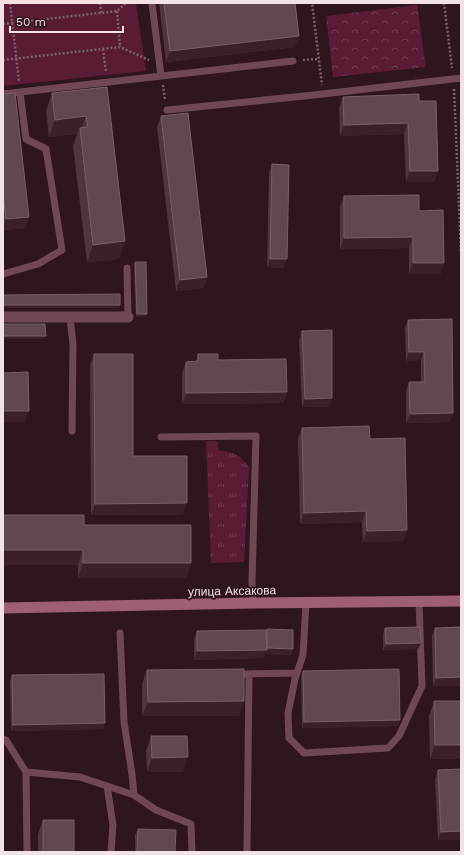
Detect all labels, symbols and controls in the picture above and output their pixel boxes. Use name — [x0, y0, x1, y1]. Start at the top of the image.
scale bar — [10, 8, 123, 34]
text: 50 m — [16, 15, 46, 29]
street label: улица Аксакова — [188, 583, 276, 599]

